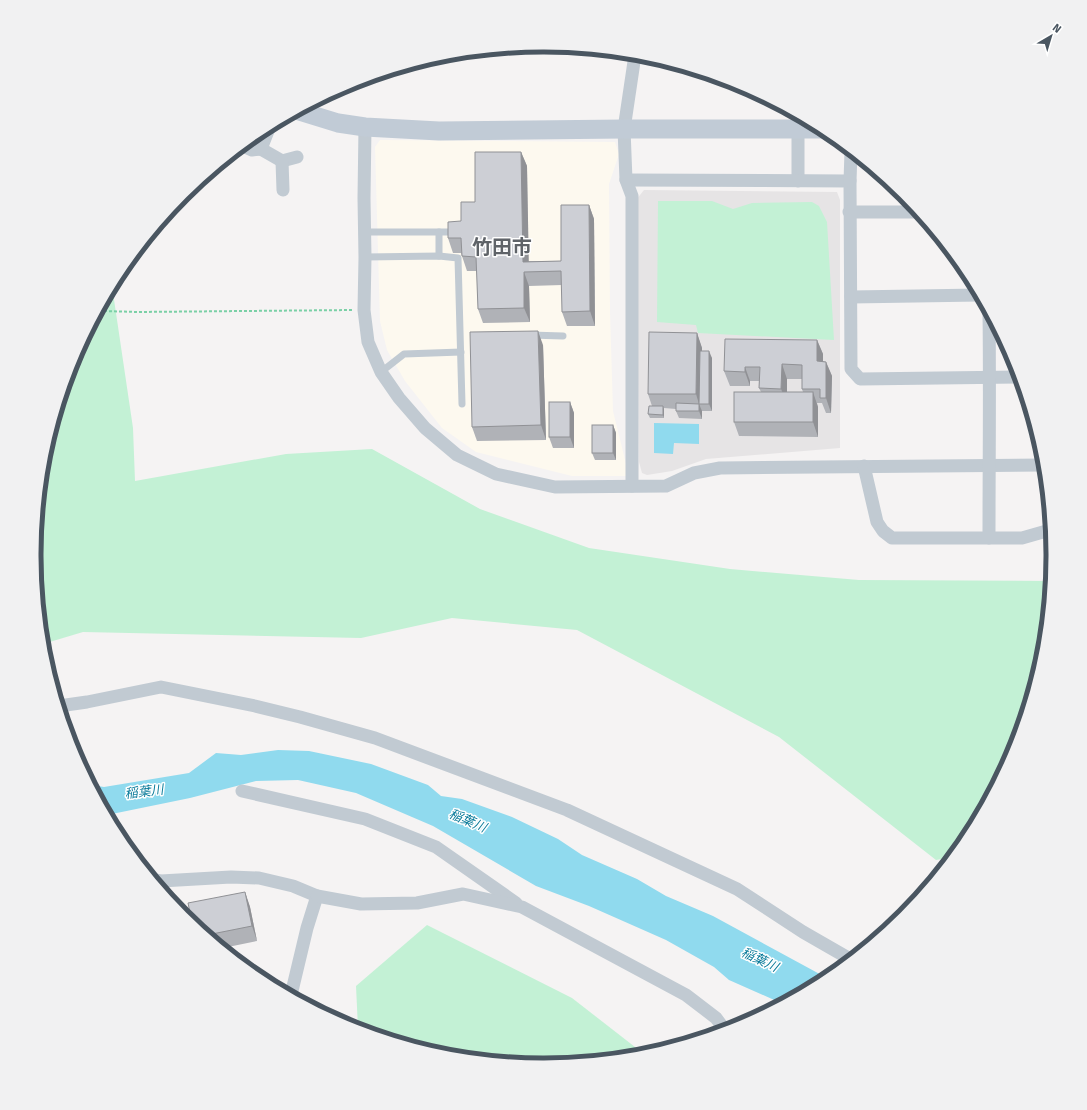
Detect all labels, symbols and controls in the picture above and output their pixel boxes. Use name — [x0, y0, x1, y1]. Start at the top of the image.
north arrow — [1031, 16, 1071, 56]
text: N — [1050, 21, 1064, 36]
district label: 竹田市 — [472, 235, 532, 259]
water label: 稲葉川 — [124, 781, 166, 801]
water label: 稲葉川 — [447, 806, 491, 836]
water label: 稲葉川 — [739, 944, 782, 975]

